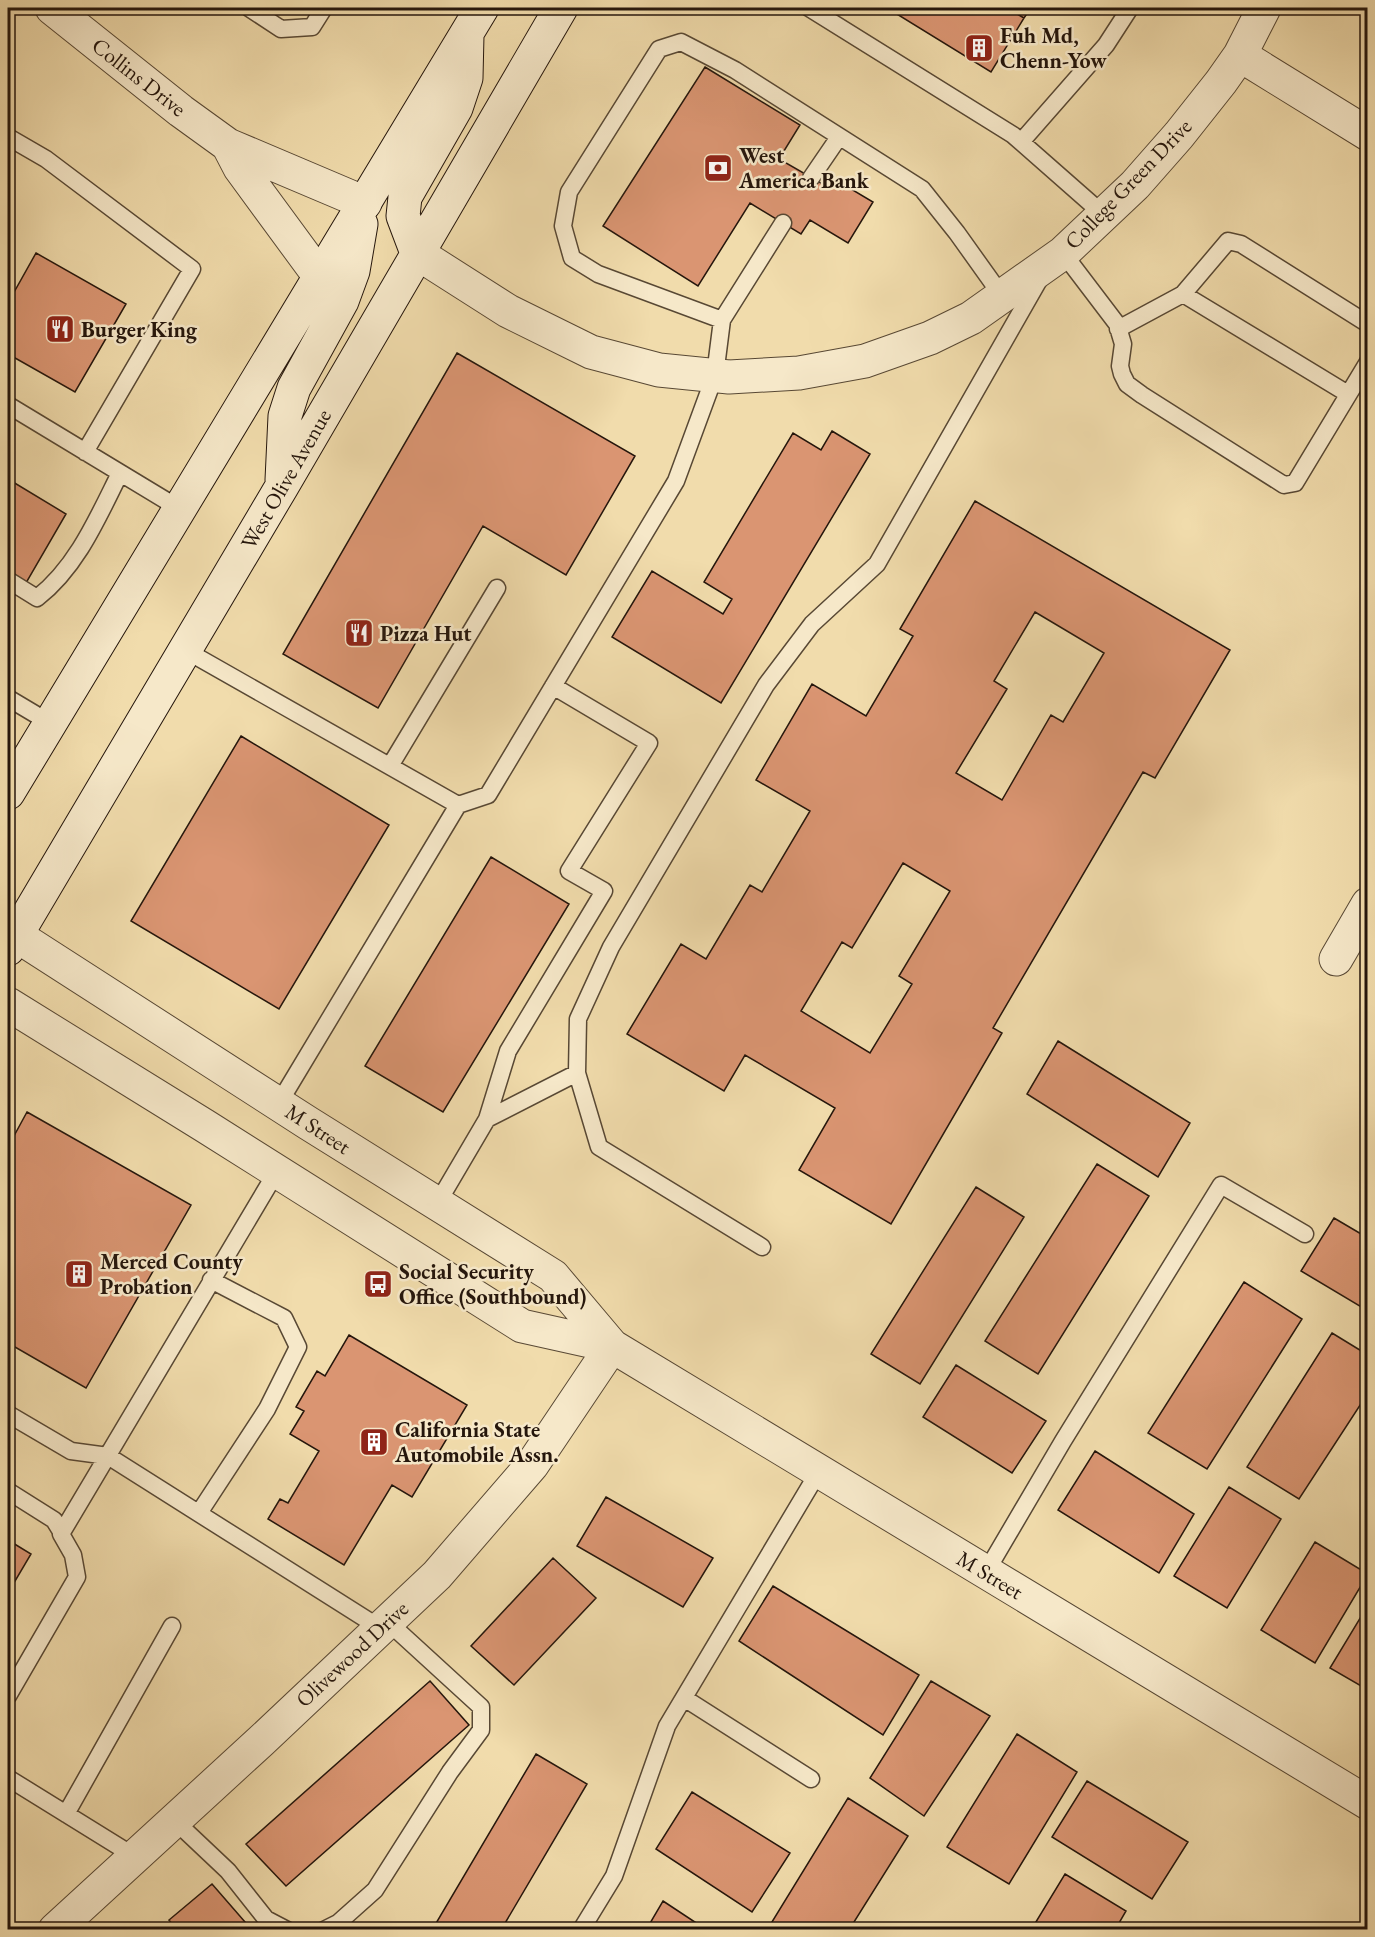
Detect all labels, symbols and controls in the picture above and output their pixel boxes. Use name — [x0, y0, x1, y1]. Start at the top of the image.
place label: Fuh Md, Chenn-Yow — [1000, 21, 1107, 75]
street label: Collins Drive — [86, 31, 192, 123]
building icon: Fuh Md, Chenn-Yow — [963, 32, 995, 64]
street label: College Green Drive — [1058, 112, 1198, 256]
place label: West America Bank — [738, 141, 870, 195]
bank icon: West America Bank — [702, 152, 734, 184]
restaurant icon: Burger King — [44, 313, 76, 345]
place label: Burger King — [81, 315, 198, 344]
street label: West Olive Avenue — [234, 403, 338, 554]
restaurant icon: Pizza Hut — [343, 617, 375, 649]
place label: Pizza Hut — [380, 619, 472, 648]
street label: M Street — [280, 1097, 356, 1161]
place label: Merced County Probation — [100, 1247, 243, 1301]
place label: Social Security Office (Southbound) — [399, 1257, 586, 1311]
building icon: Merced County Probation — [63, 1258, 95, 1290]
bus stop icon: Social Security Office (Southbound) — [362, 1268, 394, 1300]
place label: California State Automobile Assn. — [394, 1415, 559, 1469]
building icon: California State Automobile Assn. — [358, 1426, 390, 1458]
street label: M Street — [951, 1544, 1029, 1606]
street label: Olivewood Drive — [289, 1594, 415, 1714]

